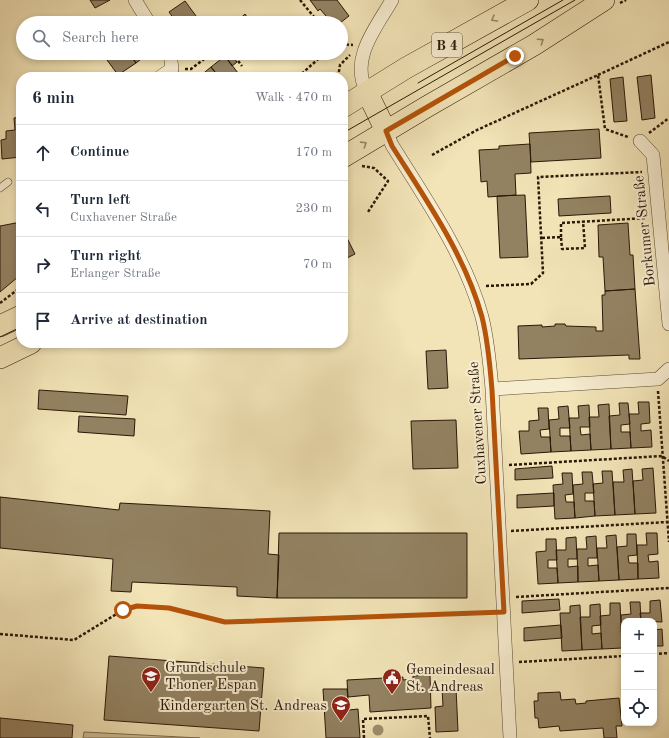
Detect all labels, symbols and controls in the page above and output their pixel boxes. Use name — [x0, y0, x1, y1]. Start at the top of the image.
one-way arrow — [491, 14, 498, 21]
search box — [16, 16, 348, 60]
icon: search — [30, 27, 52, 49]
text: Search here — [62, 31, 139, 46]
road number: B 4 — [432, 33, 462, 57]
one-way arrow — [537, 38, 544, 46]
route end — [506, 47, 524, 65]
text: 6 min — [32, 90, 75, 107]
text: Walk · 470 m — [255, 91, 332, 104]
icon: ahead — [32, 142, 54, 164]
one-way arrow — [360, 142, 367, 149]
text: Continue — [70, 145, 129, 160]
text: 170 m — [295, 146, 332, 159]
street label: Borkumer Straße — [632, 174, 659, 287]
text: Turn left — [70, 193, 130, 208]
icon: left — [32, 198, 54, 220]
text: 230 m — [295, 202, 332, 215]
text: Cuxhavener Straße — [70, 211, 177, 224]
text: Turn right — [70, 249, 141, 264]
icon: right — [32, 254, 54, 276]
text: 70 m — [303, 258, 332, 271]
text: Erlanger Straße — [70, 267, 160, 280]
icon: arrive — [32, 310, 54, 332]
text: Arrive at destination — [70, 313, 208, 328]
street label: Cuxhavener Straße — [467, 361, 490, 485]
route start — [114, 601, 132, 619]
map controls — [621, 618, 657, 726]
button: + — [621, 618, 657, 654]
button: − — [621, 654, 657, 690]
place label: Grundschule Thoner Espan — [165, 661, 257, 693]
place label: Gemeindesaal St. Andreas — [406, 663, 495, 695]
school or university icon: Grundschule Thoner Espan — [140, 665, 162, 693]
public building icon: Gemeindesaal St. Andreas — [381, 667, 403, 695]
button: locate — [621, 690, 657, 726]
school or university icon: Kindergarten St. Andreas — [330, 694, 352, 722]
place label: Kindergarten St. Andreas — [159, 699, 327, 714]

